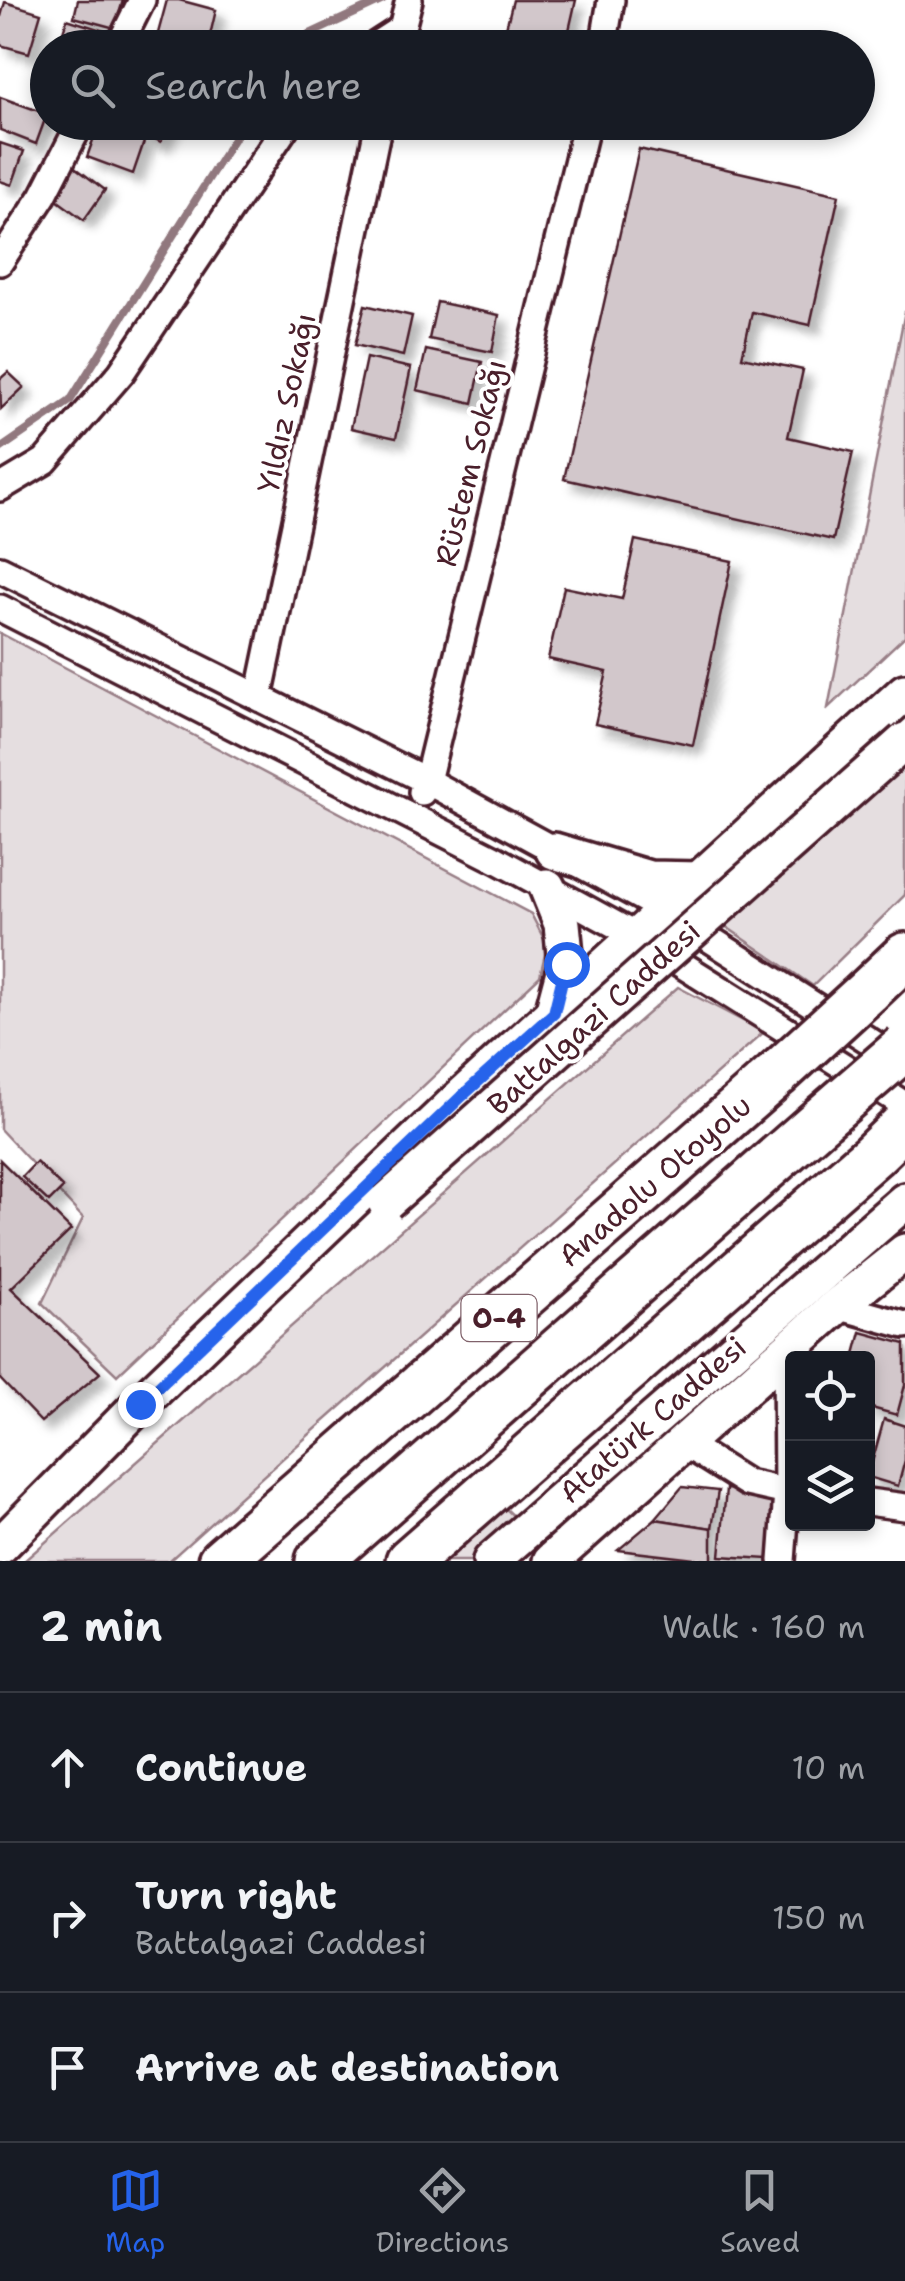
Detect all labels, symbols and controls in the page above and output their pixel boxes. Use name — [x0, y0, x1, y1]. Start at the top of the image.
search box — [30, 30, 875, 140]
icon: search — [65, 58, 120, 113]
text: Search here — [145, 60, 362, 111]
street label: Yıldız Sokağı — [247, 309, 326, 497]
street label: Rüstem Sokağı — [425, 355, 516, 571]
street label: Battalgazi Caddesi — [478, 911, 709, 1124]
route start — [544, 942, 590, 988]
street label: Anadolu Otoyolu — [549, 1085, 760, 1276]
road number: O-4 — [462, 1295, 536, 1341]
street label: Atatürk Caddesi — [550, 1327, 755, 1512]
map controls — [785, 1351, 875, 1531]
button: locate — [785, 1351, 875, 1441]
route end — [118, 1382, 164, 1428]
button: layers — [785, 1441, 875, 1531]
text: 2 min — [40, 1598, 162, 1654]
text: Walk · 160 m — [662, 1605, 865, 1648]
icon: ahead — [40, 1740, 95, 1795]
text: Continue — [135, 1742, 307, 1793]
text: 10 m — [792, 1746, 865, 1789]
text: Turn right — [135, 1870, 337, 1921]
icon: right — [40, 1890, 95, 1945]
text: 150 m — [772, 1896, 865, 1939]
text: Battalgazi Caddesi — [135, 1921, 427, 1964]
icon: arrive — [40, 2040, 95, 2095]
text: Arrive at destination — [135, 2042, 559, 2093]
tab: Map — [105, 2163, 165, 2261]
tab: Directions — [376, 2163, 509, 2261]
tab: Saved — [720, 2163, 800, 2261]

